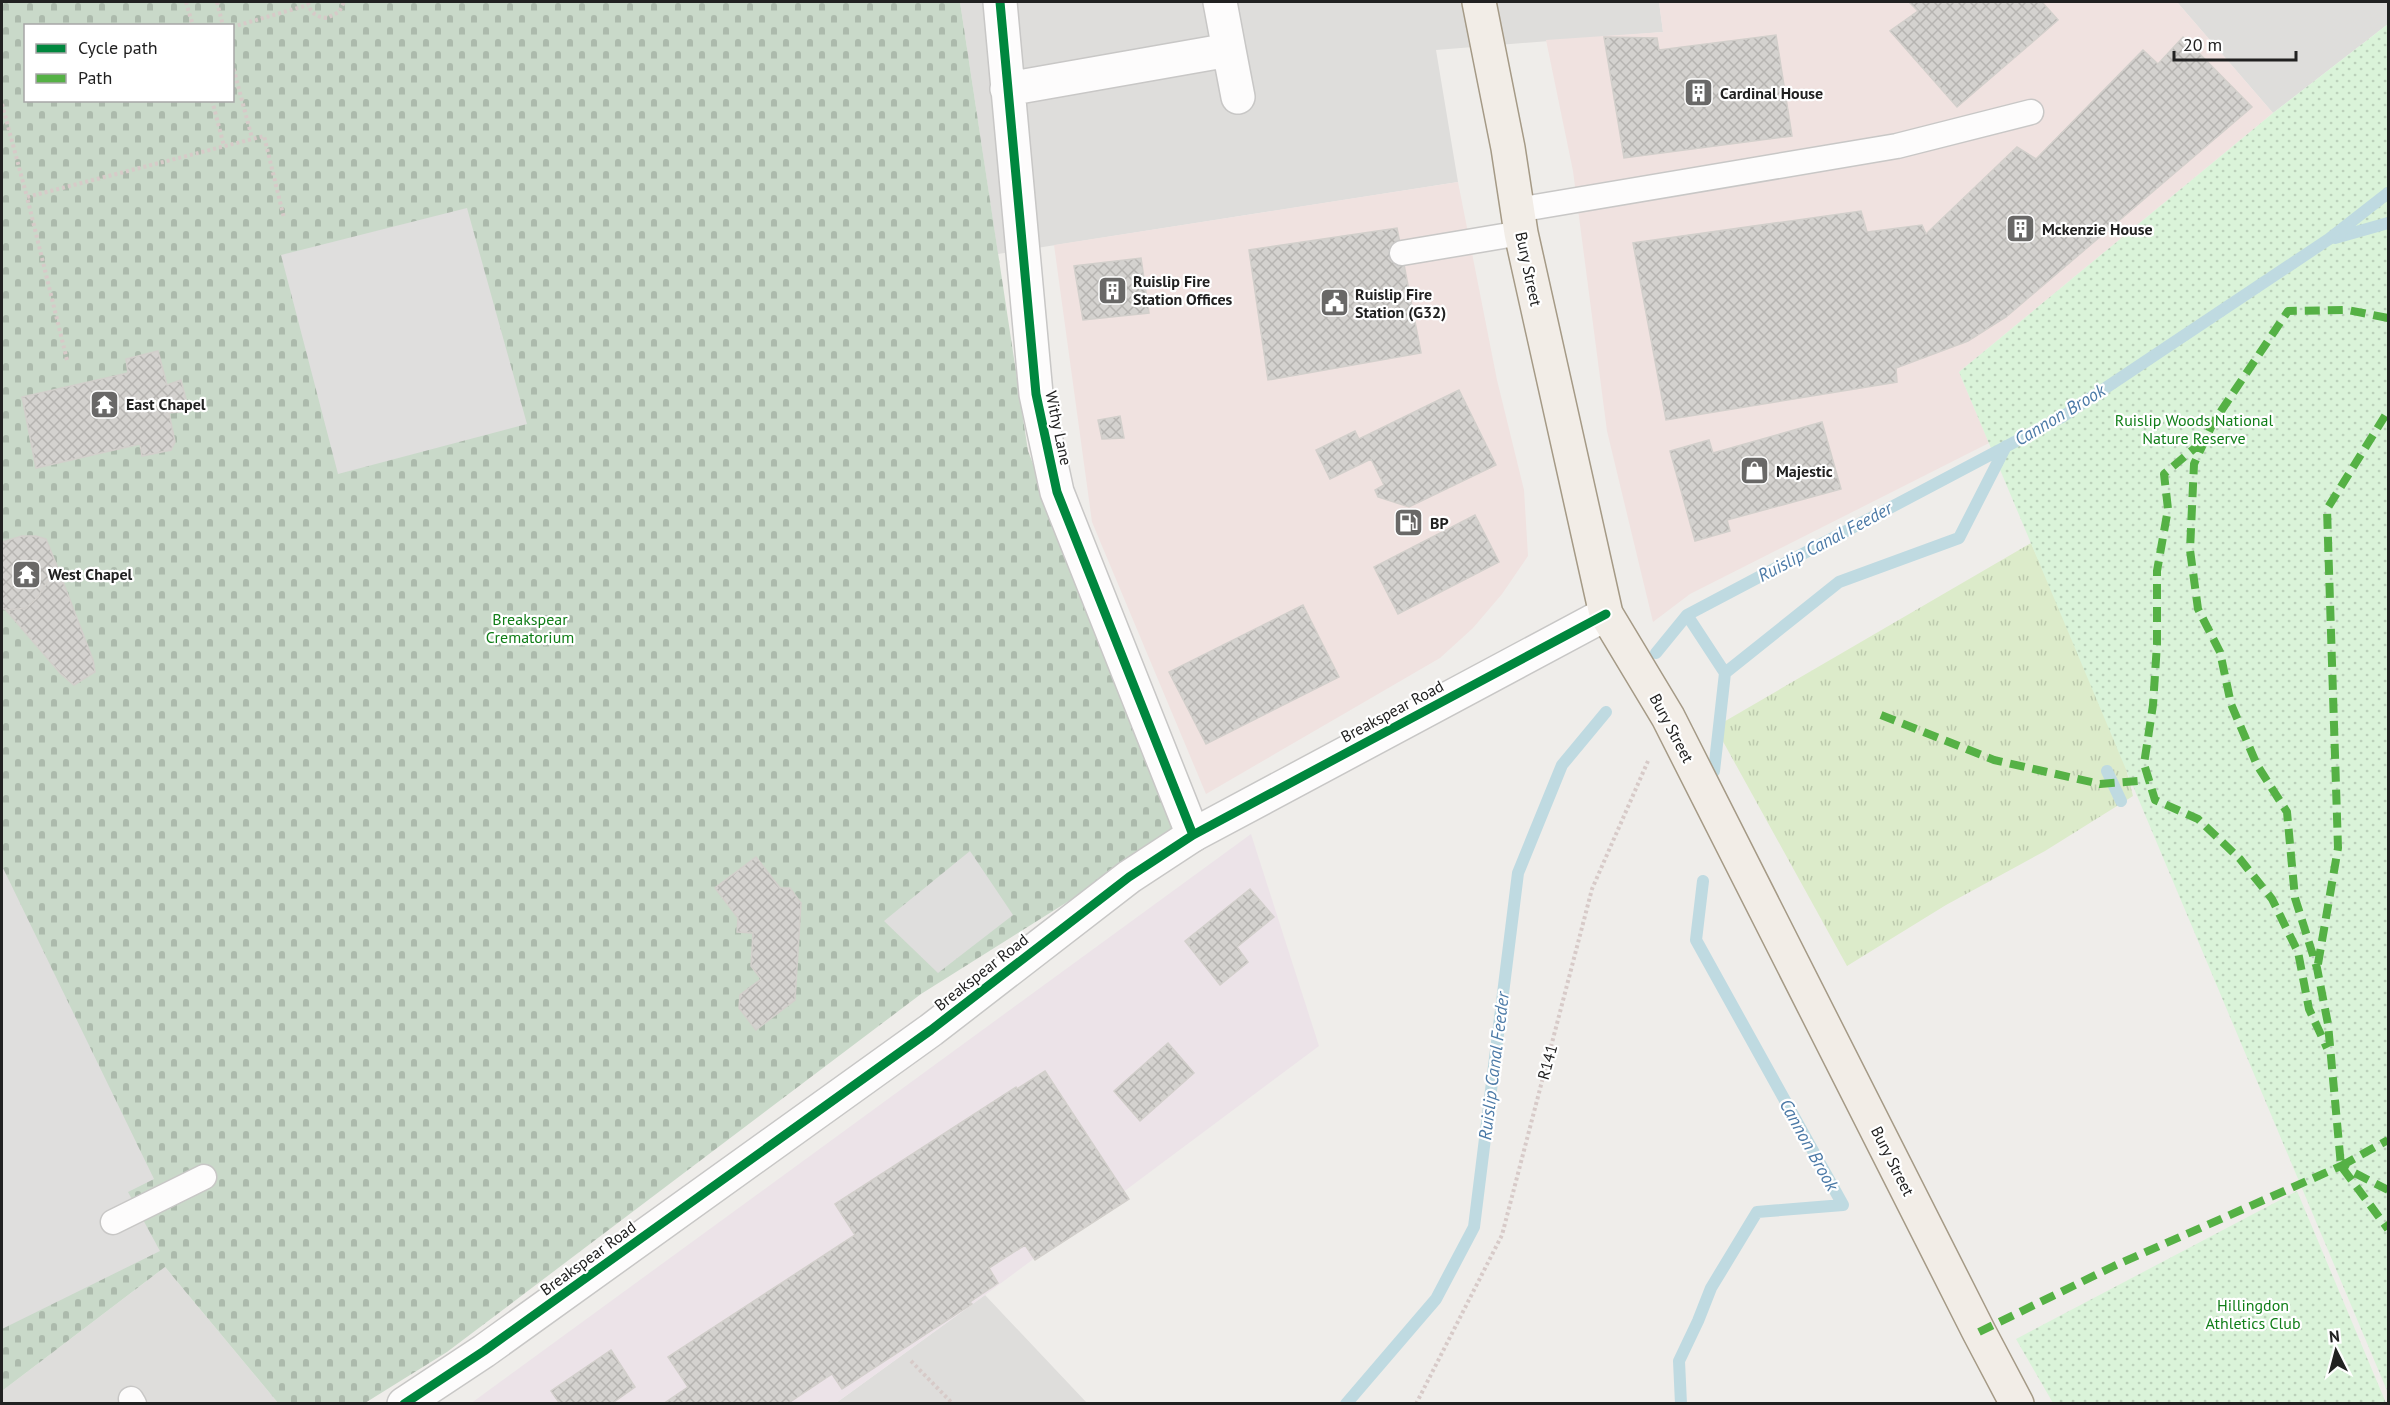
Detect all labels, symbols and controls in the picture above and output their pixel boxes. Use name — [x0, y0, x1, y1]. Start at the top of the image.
legend — [24, 24, 234, 102]
scale bar — [2174, 24, 2296, 62]
text: 20 m — [2183, 33, 2222, 56]
text: Cycle path — [78, 36, 158, 59]
text: Path — [78, 66, 112, 89]
building icon: Cardinal House — [1683, 77, 1715, 109]
place label: Cardinal House — [1720, 83, 1823, 103]
building icon: Mckenzie House — [2005, 213, 2037, 245]
place label: Mckenzie House — [2042, 219, 2153, 239]
street label: Bury Street — [1511, 230, 1547, 309]
place label: Ruislip Fire Station Offices — [1133, 271, 1233, 309]
building icon: Ruislip Fire Station Offices — [1096, 274, 1128, 306]
place label: Ruislip Fire Station (G32) — [1355, 284, 1446, 322]
public building icon: Ruislip Fire Station (G32) — [1318, 287, 1350, 319]
water label: Cannon Brook — [2010, 378, 2110, 451]
temple icon: East Chapel — [89, 388, 121, 420]
street label: Withy Lane — [1041, 389, 1077, 467]
place label: East Chapel — [126, 394, 206, 414]
park label: Ruislip Woods National Nature Reserve — [2115, 410, 2273, 448]
shop icon: Majestic — [1739, 455, 1771, 487]
place label: Majestic — [1776, 461, 1833, 481]
water label: Ruislip Canal Feeder — [1754, 496, 1897, 587]
fuel station icon: BP — [1393, 507, 1425, 539]
place label: BP — [1430, 513, 1449, 533]
temple icon: West Chapel — [11, 558, 43, 590]
place label: West Chapel — [48, 564, 133, 584]
park label: Breakspear Crematorium — [486, 609, 574, 647]
street label: Breakspear Road — [1337, 676, 1447, 746]
street label: Bury Street — [1645, 690, 1699, 766]
street label: Breakspear Road — [930, 929, 1032, 1015]
water label: Ruislip Canal Feeder — [1473, 990, 1514, 1141]
street label: R141 — [1533, 1042, 1561, 1082]
water label: Cannon Brook — [1775, 1095, 1845, 1196]
street label: Bury Street — [1867, 1123, 1919, 1200]
street label: Breakspear Road — [536, 1217, 640, 1299]
park label: Hillingdon Athletics Club — [2205, 1295, 2301, 1333]
north arrow — [2306, 1321, 2366, 1381]
text: N — [2328, 1326, 2341, 1347]

